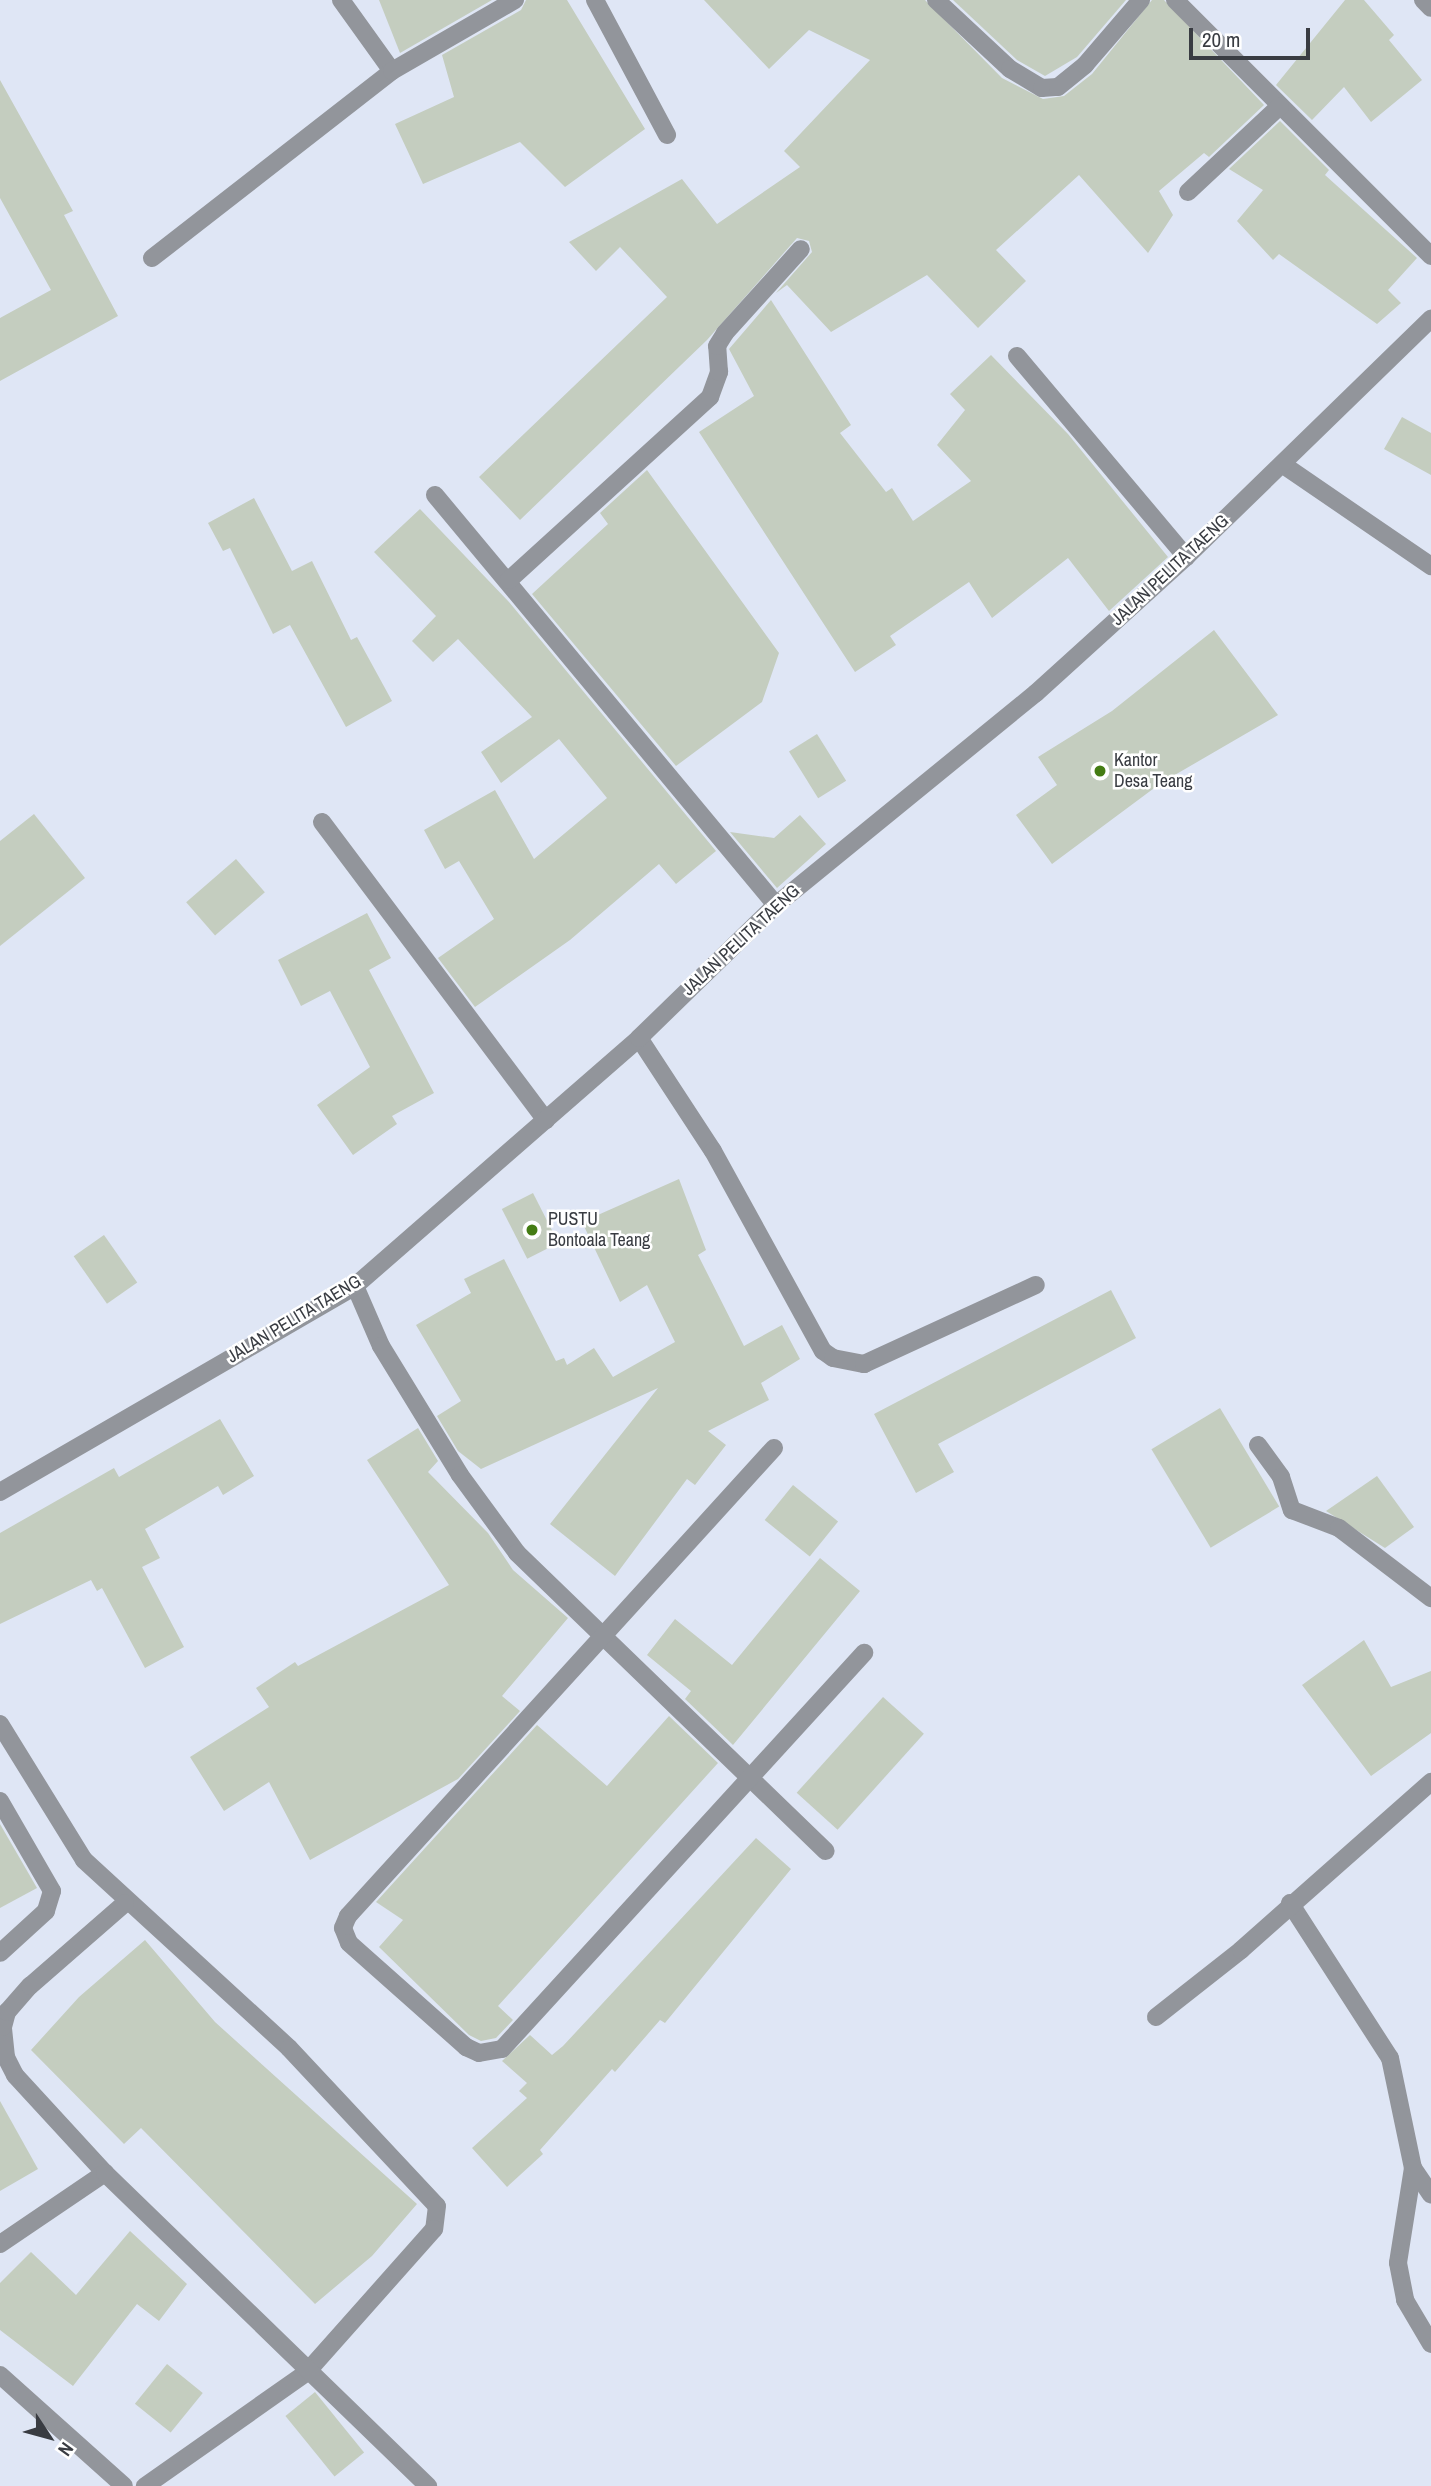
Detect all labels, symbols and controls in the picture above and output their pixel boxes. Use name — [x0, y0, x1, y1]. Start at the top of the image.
scale bar — [1193, 14, 1314, 58]
text: 20 m — [1202, 25, 1240, 54]
street label: JALAN PELITA TAENG — [1106, 510, 1234, 630]
place label: Kantor Desa Teang — [1114, 750, 1193, 792]
marker: Kantor Desa Teang — [1092, 763, 1108, 779]
street label: JALAN PELITA TAENG — [677, 880, 805, 1000]
place label: PUSTU Bontoala Teang — [548, 1209, 651, 1252]
marker: PUSTU Bontoala Teang — [522, 1220, 542, 1240]
street label: JALAN PELITA TAENG — [223, 1270, 365, 1368]
north arrow — [14, 2402, 84, 2472]
text: N — [52, 2437, 80, 2462]

